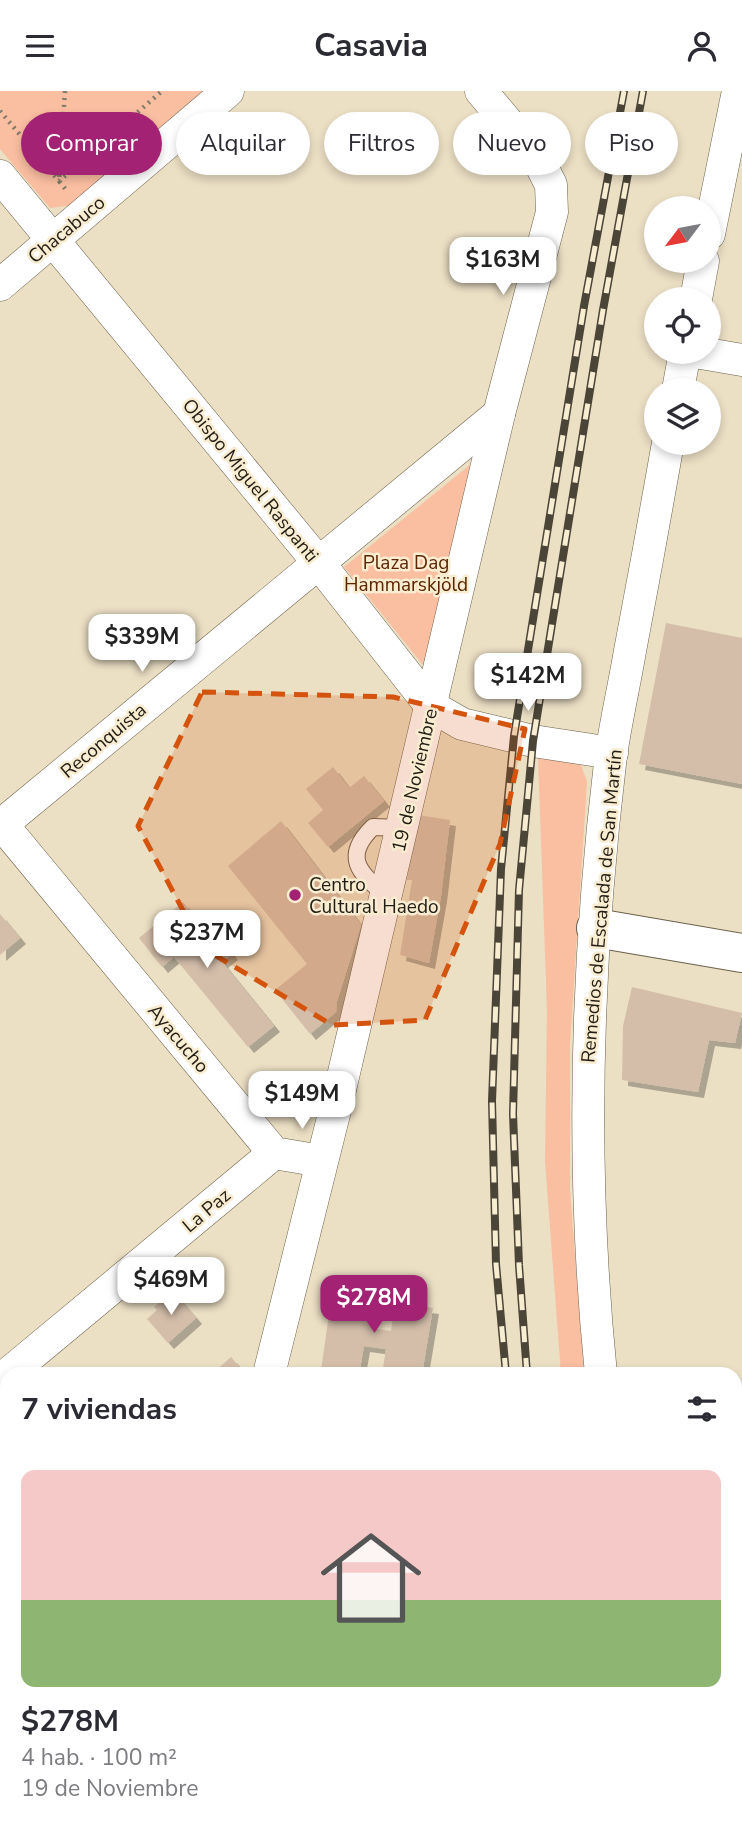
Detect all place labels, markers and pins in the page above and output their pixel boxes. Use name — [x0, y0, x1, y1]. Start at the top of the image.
pin: $163M — [454, 237, 552, 297]
pin: $339M — [93, 615, 191, 674]
pin: $142M — [479, 653, 577, 713]
place label: Centro Cultural Haedo — [309, 872, 439, 920]
marker: Centro Cultural Haedo — [287, 887, 303, 903]
pin: $237M — [158, 911, 256, 970]
pin: $149M — [253, 1072, 351, 1131]
pin: $469M — [122, 1257, 220, 1317]
pin: $278M — [325, 1275, 423, 1335]

